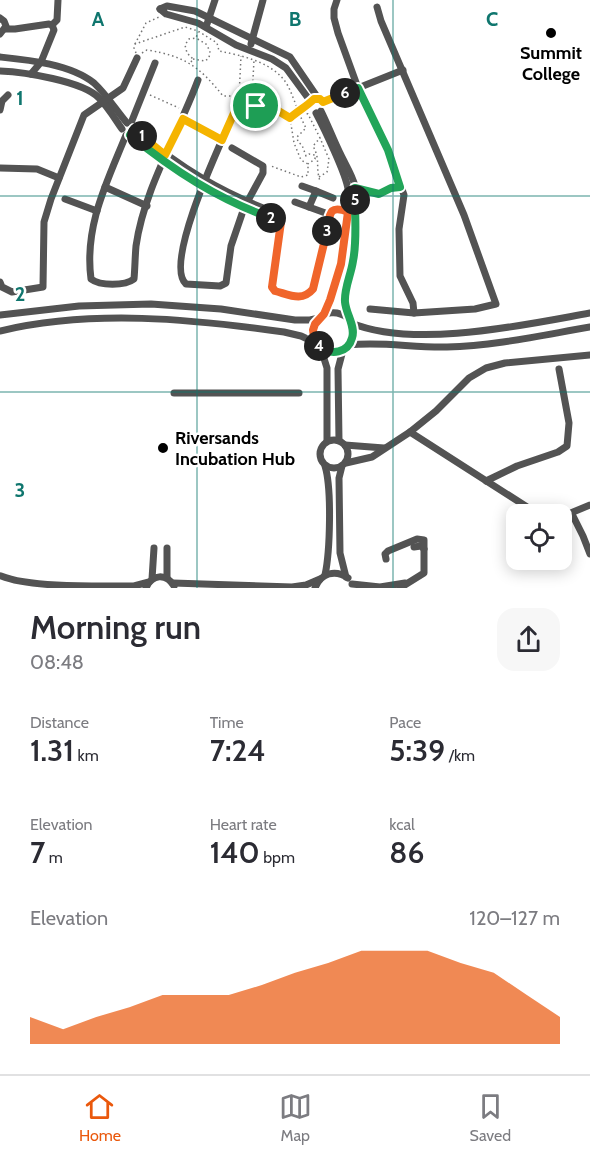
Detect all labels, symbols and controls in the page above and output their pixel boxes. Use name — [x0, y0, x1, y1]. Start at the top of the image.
text: A — [92, 7, 105, 31]
text: B — [289, 7, 301, 31]
text: C — [486, 7, 498, 31]
marker: Summit College — [544, 26, 558, 40]
place label: Summit College — [520, 42, 582, 85]
pin: 6 — [330, 78, 360, 108]
pin — [230, 80, 281, 131]
text: 6 — [341, 83, 350, 102]
text: 1 — [16, 86, 24, 110]
icon: arrive — [239, 89, 272, 122]
pin: 1 — [127, 121, 157, 151]
text: 1 — [139, 126, 145, 145]
pin: 5 — [340, 185, 370, 215]
text: 5 — [351, 190, 359, 209]
pin: 2 — [256, 203, 286, 233]
text: 2 — [267, 208, 275, 227]
pin: 3 — [312, 216, 342, 246]
text: 3 — [323, 221, 331, 240]
text: 2 — [15, 282, 25, 306]
pin: 4 — [304, 331, 334, 361]
text: 4 — [314, 336, 324, 355]
place label: Riversands Incubation Hub — [175, 427, 295, 470]
marker: Riversands Incubation Hub — [156, 441, 170, 455]
text: 3 — [15, 478, 25, 502]
map controls — [506, 504, 572, 570]
button: locate — [506, 504, 572, 570]
text: Morning run — [30, 607, 201, 647]
button: share — [497, 608, 560, 671]
text: 08:48 — [30, 650, 84, 674]
text: Distance — [30, 713, 89, 732]
text: Time — [210, 713, 244, 732]
text: Pace — [389, 713, 421, 732]
text: 1.31 — [30, 732, 74, 769]
text: 7:24 — [210, 732, 265, 769]
text: 5:39 — [389, 732, 445, 769]
text: km — [74, 746, 99, 765]
text: /km — [445, 746, 475, 765]
text: Elevation — [30, 815, 93, 834]
text: Heart rate — [210, 815, 277, 834]
text: kcal — [389, 815, 415, 834]
text: 7 — [30, 834, 45, 871]
text: 140 — [210, 834, 260, 871]
text: 86 — [389, 834, 424, 871]
text: m — [45, 848, 63, 867]
text: bpm — [260, 848, 295, 867]
text: Elevation — [30, 906, 108, 930]
text: 120–127 m — [469, 906, 560, 930]
tab: Home — [79, 1090, 121, 1145]
tab: Map — [279, 1090, 312, 1145]
tab: Saved — [470, 1090, 511, 1145]

